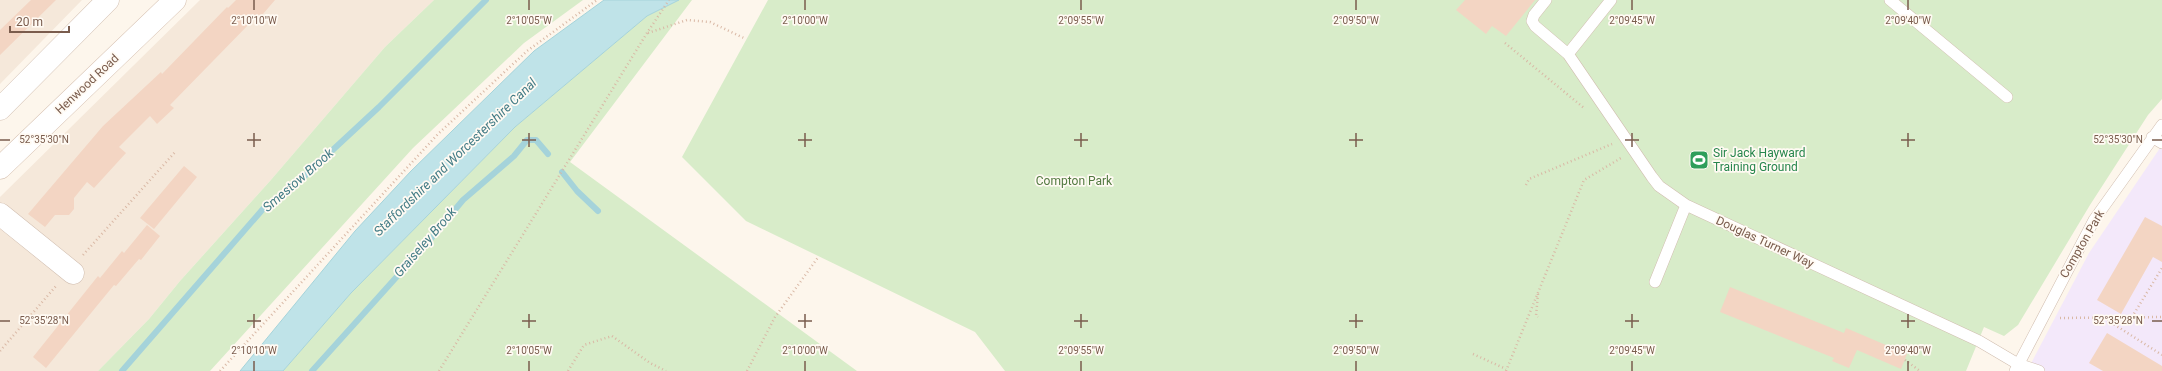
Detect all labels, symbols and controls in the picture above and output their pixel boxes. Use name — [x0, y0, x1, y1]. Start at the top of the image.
scale bar — [10, 8, 69, 34]
text: 20 m — [16, 15, 43, 29]
text: 2°10'10"W — [231, 15, 277, 26]
text: 2°10'05"W — [506, 15, 552, 26]
text: 2°10'00"W — [782, 15, 828, 26]
text: 2°09'55"W — [1058, 15, 1104, 26]
text: 2°09'50"W — [1333, 15, 1379, 26]
text: 2°09'45"W — [1609, 15, 1655, 26]
text: 2°09'40"W — [1885, 15, 1931, 26]
street label: Henwood Road — [52, 51, 122, 117]
water label: Staffordshire and Worcestershire Canal — [371, 75, 540, 239]
text: 52°35'30"N — [19, 134, 69, 145]
text: 52°35'30"N — [2093, 134, 2143, 145]
water label: Smestow Brook — [260, 145, 337, 215]
place label: Sir Jack Hayward Training Ground — [1713, 146, 1806, 174]
sports icon: Sir Jack Hayward Training Ground — [1688, 149, 1710, 171]
park label: Compton Park — [1036, 174, 1113, 188]
water label: Graiseley Brook — [391, 204, 460, 280]
street label: Compton Park — [2057, 207, 2108, 281]
street label: Douglas Turner Way — [1714, 213, 1816, 271]
text: 52°35'28"N — [19, 315, 69, 326]
text: 52°35'28"N — [2093, 315, 2143, 326]
text: 2°10'10"W — [231, 345, 277, 356]
text: 2°10'05"W — [506, 345, 552, 356]
text: 2°10'00"W — [782, 345, 828, 356]
text: 2°09'55"W — [1058, 345, 1104, 356]
text: 2°09'50"W — [1333, 345, 1379, 356]
text: 2°09'45"W — [1609, 345, 1655, 356]
text: 2°09'40"W — [1885, 345, 1931, 356]

